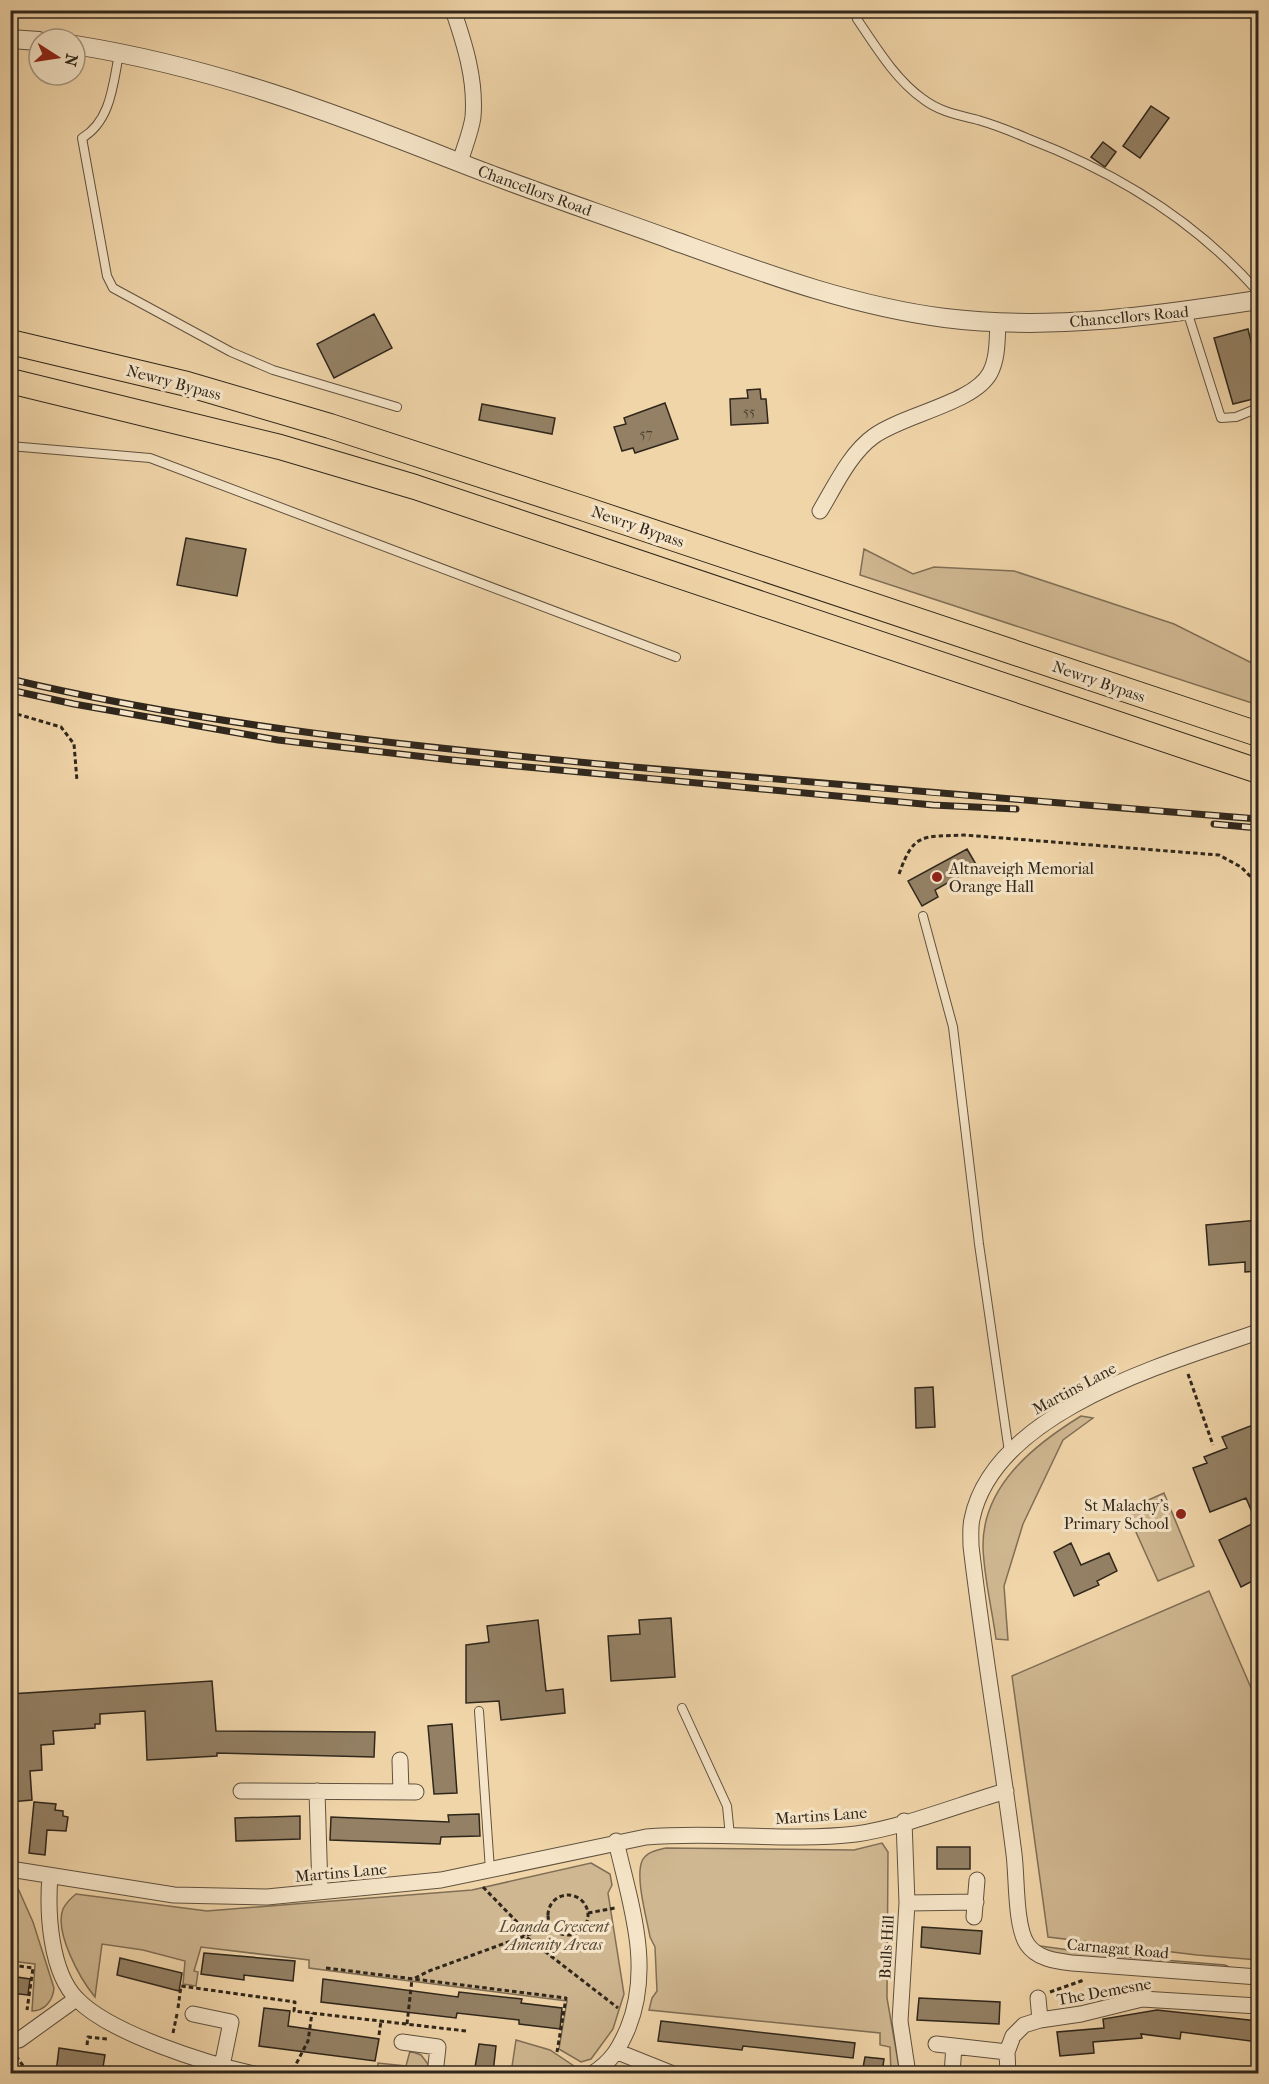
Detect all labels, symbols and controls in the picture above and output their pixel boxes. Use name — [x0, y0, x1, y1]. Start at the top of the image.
north arrow — [27, 27, 87, 87]
text: N — [60, 52, 82, 69]
street label: Chancellors Road — [475, 161, 595, 220]
street label: Chancellors Road — [1069, 302, 1190, 331]
street label: Newry Bypass — [125, 361, 223, 404]
house number: 55 — [743, 403, 755, 420]
house number: 57 — [640, 425, 653, 442]
street label: Newry Bypass — [589, 502, 687, 551]
street label: Newry Bypass — [1050, 657, 1148, 706]
place label: Altnaveigh Memorial Orange Hall — [948, 859, 1095, 896]
marker: Altnaveigh Memorial Orange Hall — [930, 870, 944, 884]
street label: Martins Lane — [1029, 1358, 1119, 1418]
place label: St Malachy's Primary School — [1064, 1496, 1170, 1533]
marker: St Malachy's Primary School — [1174, 1507, 1188, 1521]
street label: Martins Lane — [774, 1803, 868, 1828]
street label: Martins Lane — [294, 1859, 388, 1886]
street label: Bulls Hill — [875, 1914, 898, 1979]
park label: Loanda Crescent Amenity Areas — [498, 1917, 610, 1954]
street label: Carnagat Road — [1066, 1935, 1170, 1962]
street label: The Demesne — [1055, 1974, 1153, 2009]

